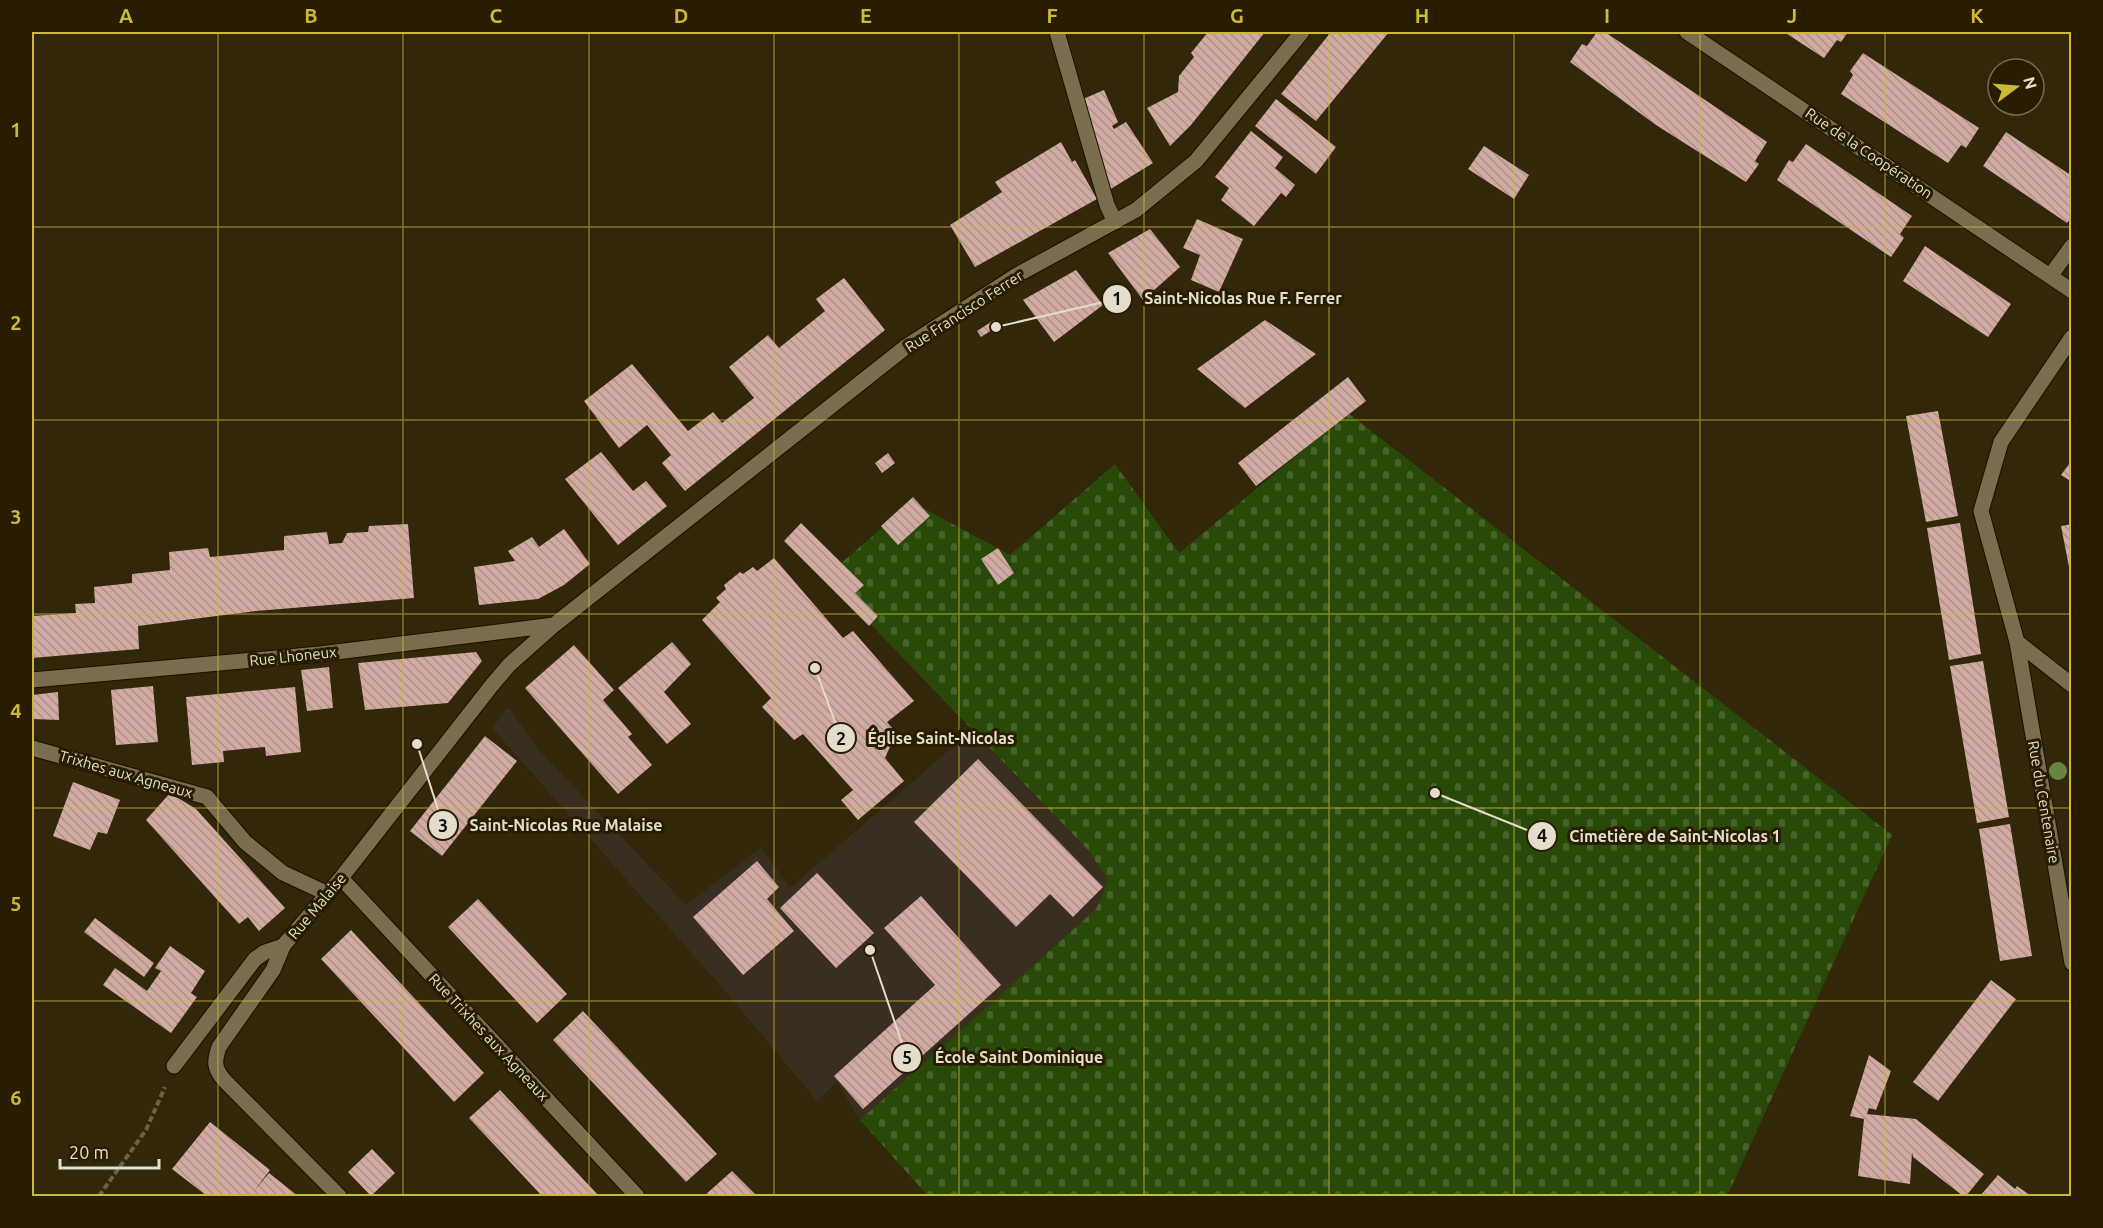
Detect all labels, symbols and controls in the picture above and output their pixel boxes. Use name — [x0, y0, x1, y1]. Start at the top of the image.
text: A — [119, 4, 133, 27]
text: B — [304, 4, 318, 27]
text: C — [490, 4, 503, 27]
text: D — [674, 4, 688, 27]
text: E — [860, 4, 872, 27]
text: F — [1046, 4, 1058, 27]
text: G — [1230, 4, 1244, 27]
text: H — [1415, 4, 1429, 27]
text: I — [1604, 4, 1610, 27]
text: J — [1787, 4, 1797, 27]
text: K — [1970, 4, 1984, 27]
north arrow — [1986, 57, 2046, 117]
text: N — [2020, 75, 2041, 91]
street label: Rue de la Coopération — [1802, 104, 1936, 202]
text: 1 — [10, 118, 22, 141]
street label: Rue Francisco Ferrer — [902, 266, 1026, 355]
callout: Saint-Nicolas Rue F. Ferrer — [1102, 282, 1354, 316]
text: 1 — [1112, 288, 1122, 308]
text: Saint-Nicolas Rue F. Ferrer — [1144, 289, 1342, 307]
text: 2 — [10, 311, 22, 334]
text: 3 — [10, 505, 22, 528]
street label: Rue Lhoneux — [249, 643, 338, 669]
text: 4 — [10, 699, 22, 722]
callout: Église Saint-Nicolas — [826, 721, 1027, 755]
text: Église Saint-Nicolas — [867, 727, 1015, 747]
text: 2 — [836, 728, 846, 748]
street label: Rue du Centenaire — [2025, 739, 2063, 865]
street label: Trixhes aux Agneaux — [57, 747, 195, 801]
callout: Saint-Nicolas Rue Malaise — [428, 808, 675, 842]
text: 3 — [438, 815, 448, 835]
text: Saint-Nicolas Rue Malaise — [470, 816, 662, 834]
callout: Cimetière de Saint-Nicolas 1 — [1527, 819, 1793, 853]
text: 4 — [1537, 825, 1547, 845]
text: Cimetière de Saint-Nicolas 1 — [1569, 827, 1781, 845]
street label: Rue Malaise — [285, 870, 349, 942]
text: 5 — [10, 892, 22, 915]
street label: Rue Trixhes aux Agneaux — [426, 970, 553, 1104]
callout: École Saint Dominique — [892, 1041, 1115, 1075]
text: École Saint Dominique — [935, 1046, 1103, 1066]
text: 5 — [902, 1047, 912, 1067]
text: 6 — [10, 1086, 22, 1109]
scale bar — [60, 1132, 159, 1170]
text: 20 m — [69, 1142, 109, 1162]

